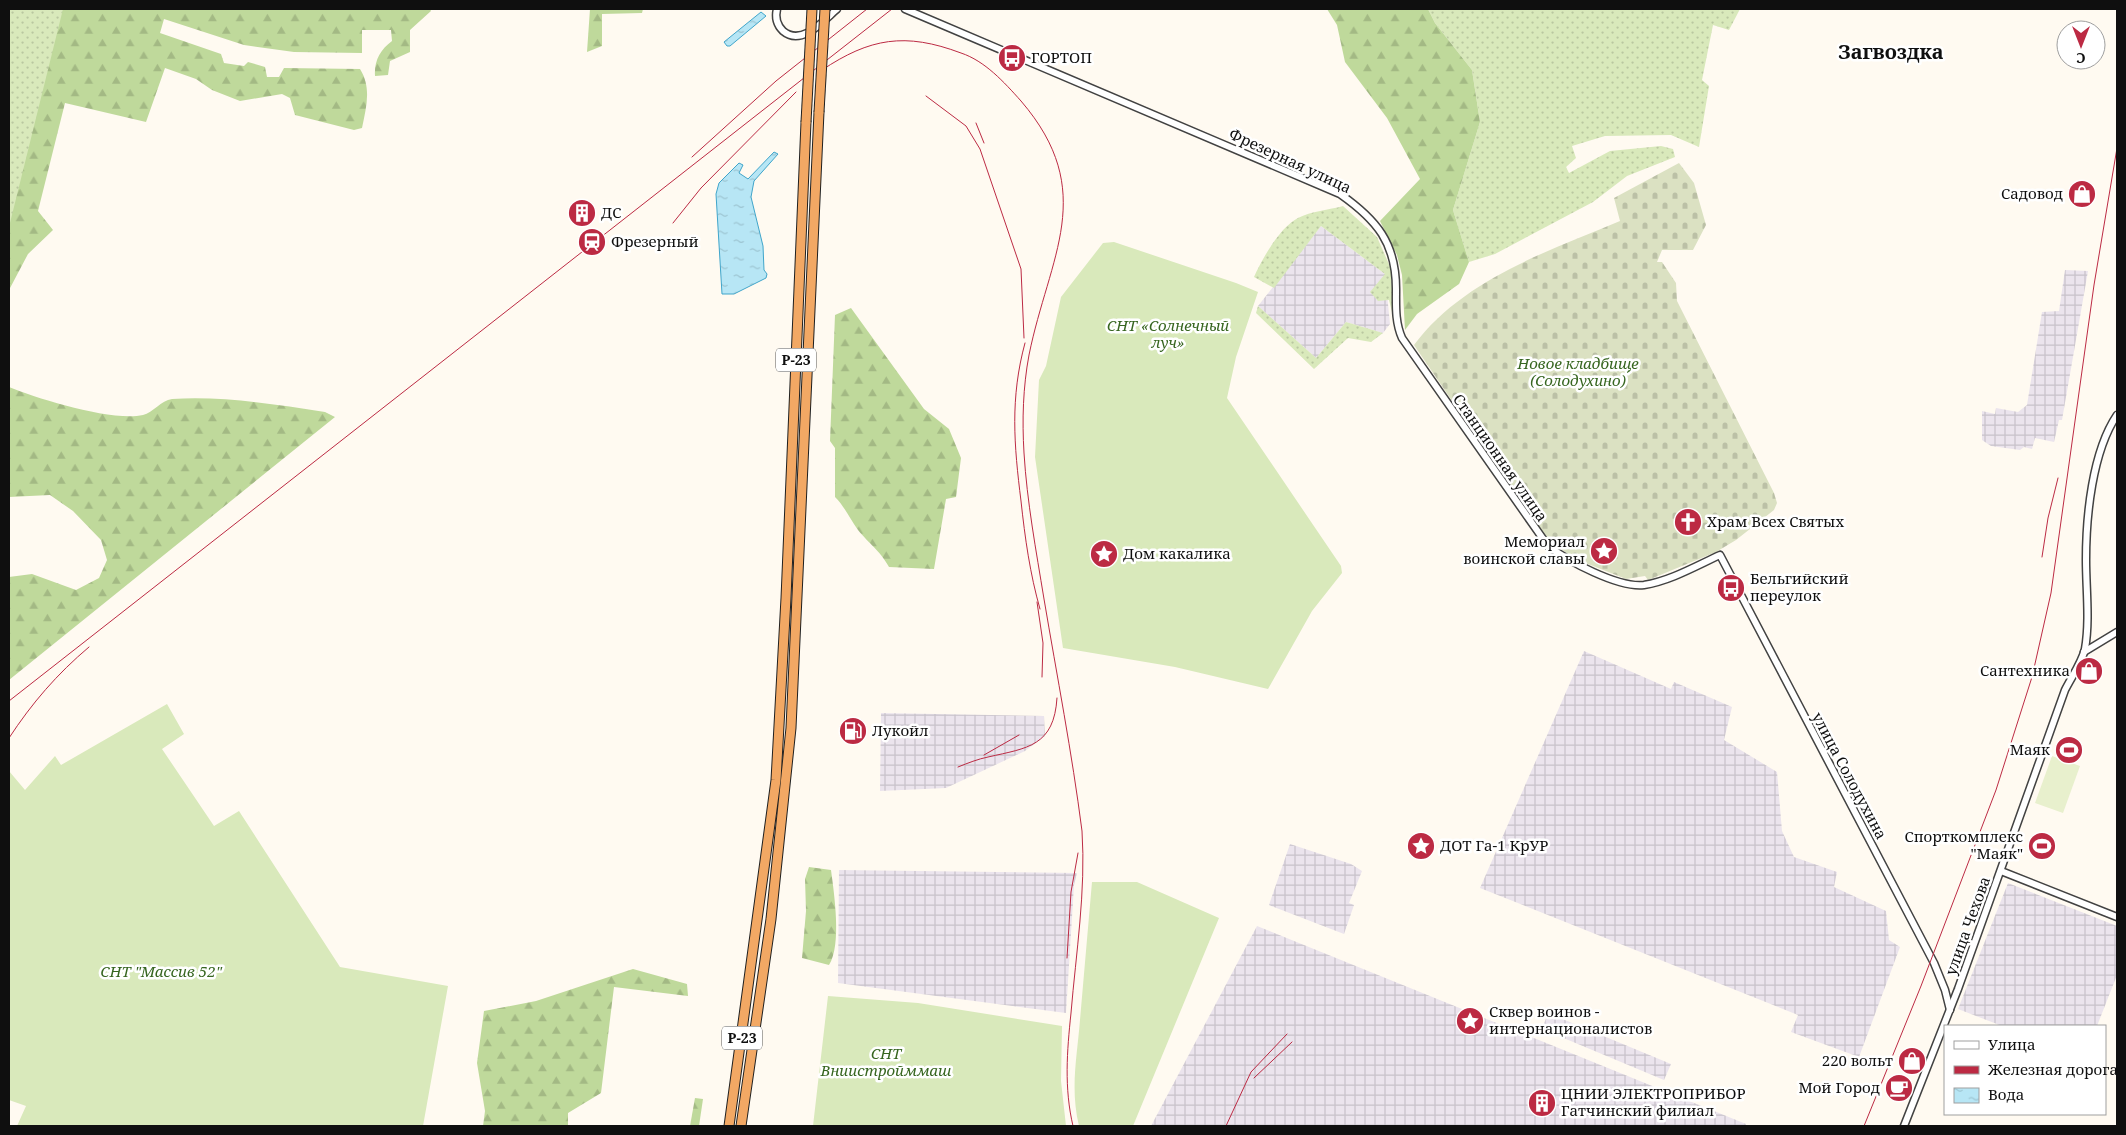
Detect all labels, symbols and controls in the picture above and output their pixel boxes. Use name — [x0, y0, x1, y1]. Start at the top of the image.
north arrow — [2056, 20, 2106, 70]
district label: Загвоздка — [1838, 38, 1944, 65]
bus stop icon: ГОРТОП — [997, 43, 1027, 73]
place label: ГОРТОП — [1031, 47, 1092, 67]
text: С — [2076, 49, 2086, 68]
street label: Фрезерная улица — [1226, 123, 1355, 197]
shop icon: Садовод — [2067, 179, 2097, 209]
place label: Садовод — [2001, 183, 2063, 203]
building icon: ДС — [567, 198, 597, 228]
place label: ДС — [601, 202, 621, 222]
station icon: Фрезерный — [577, 227, 607, 257]
place label: Фрезерный — [611, 231, 699, 251]
park label: СНТ «Солнечный луч» — [1107, 315, 1229, 352]
road number: Р-23 — [776, 348, 816, 372]
park label: Новое кладбище (Солодухино) — [1516, 353, 1639, 390]
street label: Станционная улица — [1449, 389, 1553, 525]
church icon: Храм Всех Святых — [1673, 507, 1703, 537]
place label: Храм Всех Святых — [1707, 511, 1844, 531]
place label: Мемориал воинской славы — [1463, 531, 1585, 568]
place icon: Мемориал воинской славы — [1589, 536, 1619, 566]
place icon: Дом какалика — [1089, 539, 1119, 569]
place label: Дом какалика — [1123, 543, 1231, 563]
place label: Бельгийский переулок — [1750, 568, 1849, 605]
bus stop icon: Бельгийский переулок — [1716, 573, 1746, 603]
shop icon: Сантехника — [2074, 656, 2104, 686]
place label: Сантехника — [1980, 660, 2070, 680]
street label: улица Солодухина — [1808, 709, 1892, 843]
fuel station icon: Лукойл — [838, 716, 868, 746]
place label: Лукойл — [872, 720, 928, 740]
sports icon: Маяк — [2054, 735, 2084, 765]
place label: Маяк — [2010, 739, 2050, 759]
place label: Спорткомплекс "Маяк" — [1904, 826, 2023, 863]
place icon: ДОТ Га-1 КрУР — [1406, 831, 1436, 861]
sports icon: Спорткомплекс "Маяк" — [2027, 831, 2057, 861]
place label: ДОТ Га-1 КрУР — [1440, 835, 1548, 855]
street label: улица Чехова — [1940, 873, 1994, 978]
park label: СНТ "Массив 52" — [100, 961, 223, 981]
place label: Сквер воинов - интернационалистов — [1489, 1001, 1652, 1038]
place icon: Сквер воинов - интернационалистов — [1455, 1006, 1485, 1036]
legend — [1944, 1025, 2106, 1115]
road number: Р-23 — [722, 1026, 762, 1050]
text: Улица — [1988, 1034, 2036, 1054]
park label: СНТ Вниистройммаш — [820, 1043, 952, 1080]
shop icon: 220 вольт — [1897, 1046, 1927, 1076]
place label: 220 вольт — [1822, 1050, 1893, 1070]
text: Железная дорога — [1987, 1059, 2118, 1079]
cafe icon: Мой Город — [1884, 1073, 1914, 1103]
place label: Мой Город — [1798, 1077, 1880, 1097]
place label: ЦНИИ ЭЛЕКТРОПРИБОР Гатчинский филиал — [1561, 1083, 1746, 1120]
text: Вода — [1988, 1084, 2024, 1104]
building icon: ЦНИИ ЭЛЕКТРОПРИБОР Гатчинский филиал — [1527, 1088, 1557, 1118]

